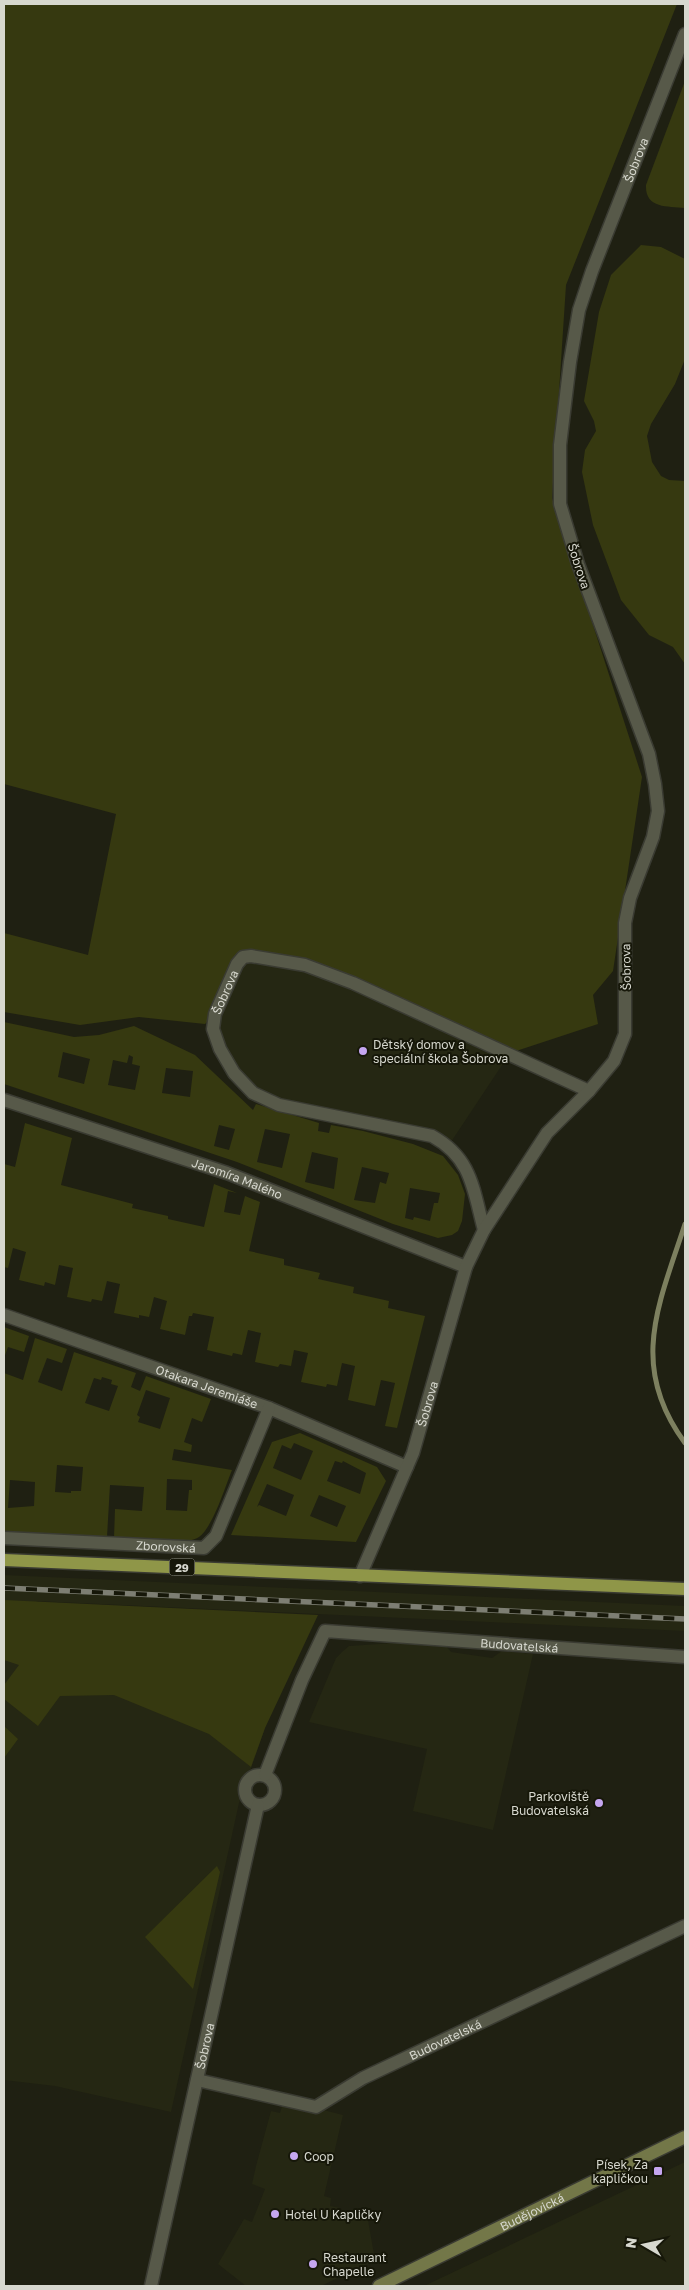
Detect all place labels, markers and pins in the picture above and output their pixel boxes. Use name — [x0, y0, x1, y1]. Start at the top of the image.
place label: Dětský domov a speciální škola Šobrova — [373, 1037, 508, 1066]
marker: Dětský domov a speciální škola Šobrova — [357, 1045, 369, 1057]
place label: Parkoviště Budovatelská — [511, 1789, 589, 1818]
marker: Parkoviště Budovatelská — [593, 1797, 605, 1809]
place label: Coop — [304, 2149, 334, 2164]
marker: Coop — [288, 2150, 300, 2162]
place label: Písek, Za kapličkou — [593, 2157, 648, 2186]
marker: Písek, Za kapličkou — [652, 2165, 664, 2177]
place label: Hotel U Kapličky — [285, 2207, 381, 2222]
marker: Hotel U Kapličky — [269, 2208, 281, 2220]
place label: Restaurant Chapelle — [323, 2250, 387, 2279]
marker: Restaurant Chapelle — [307, 2258, 319, 2270]

